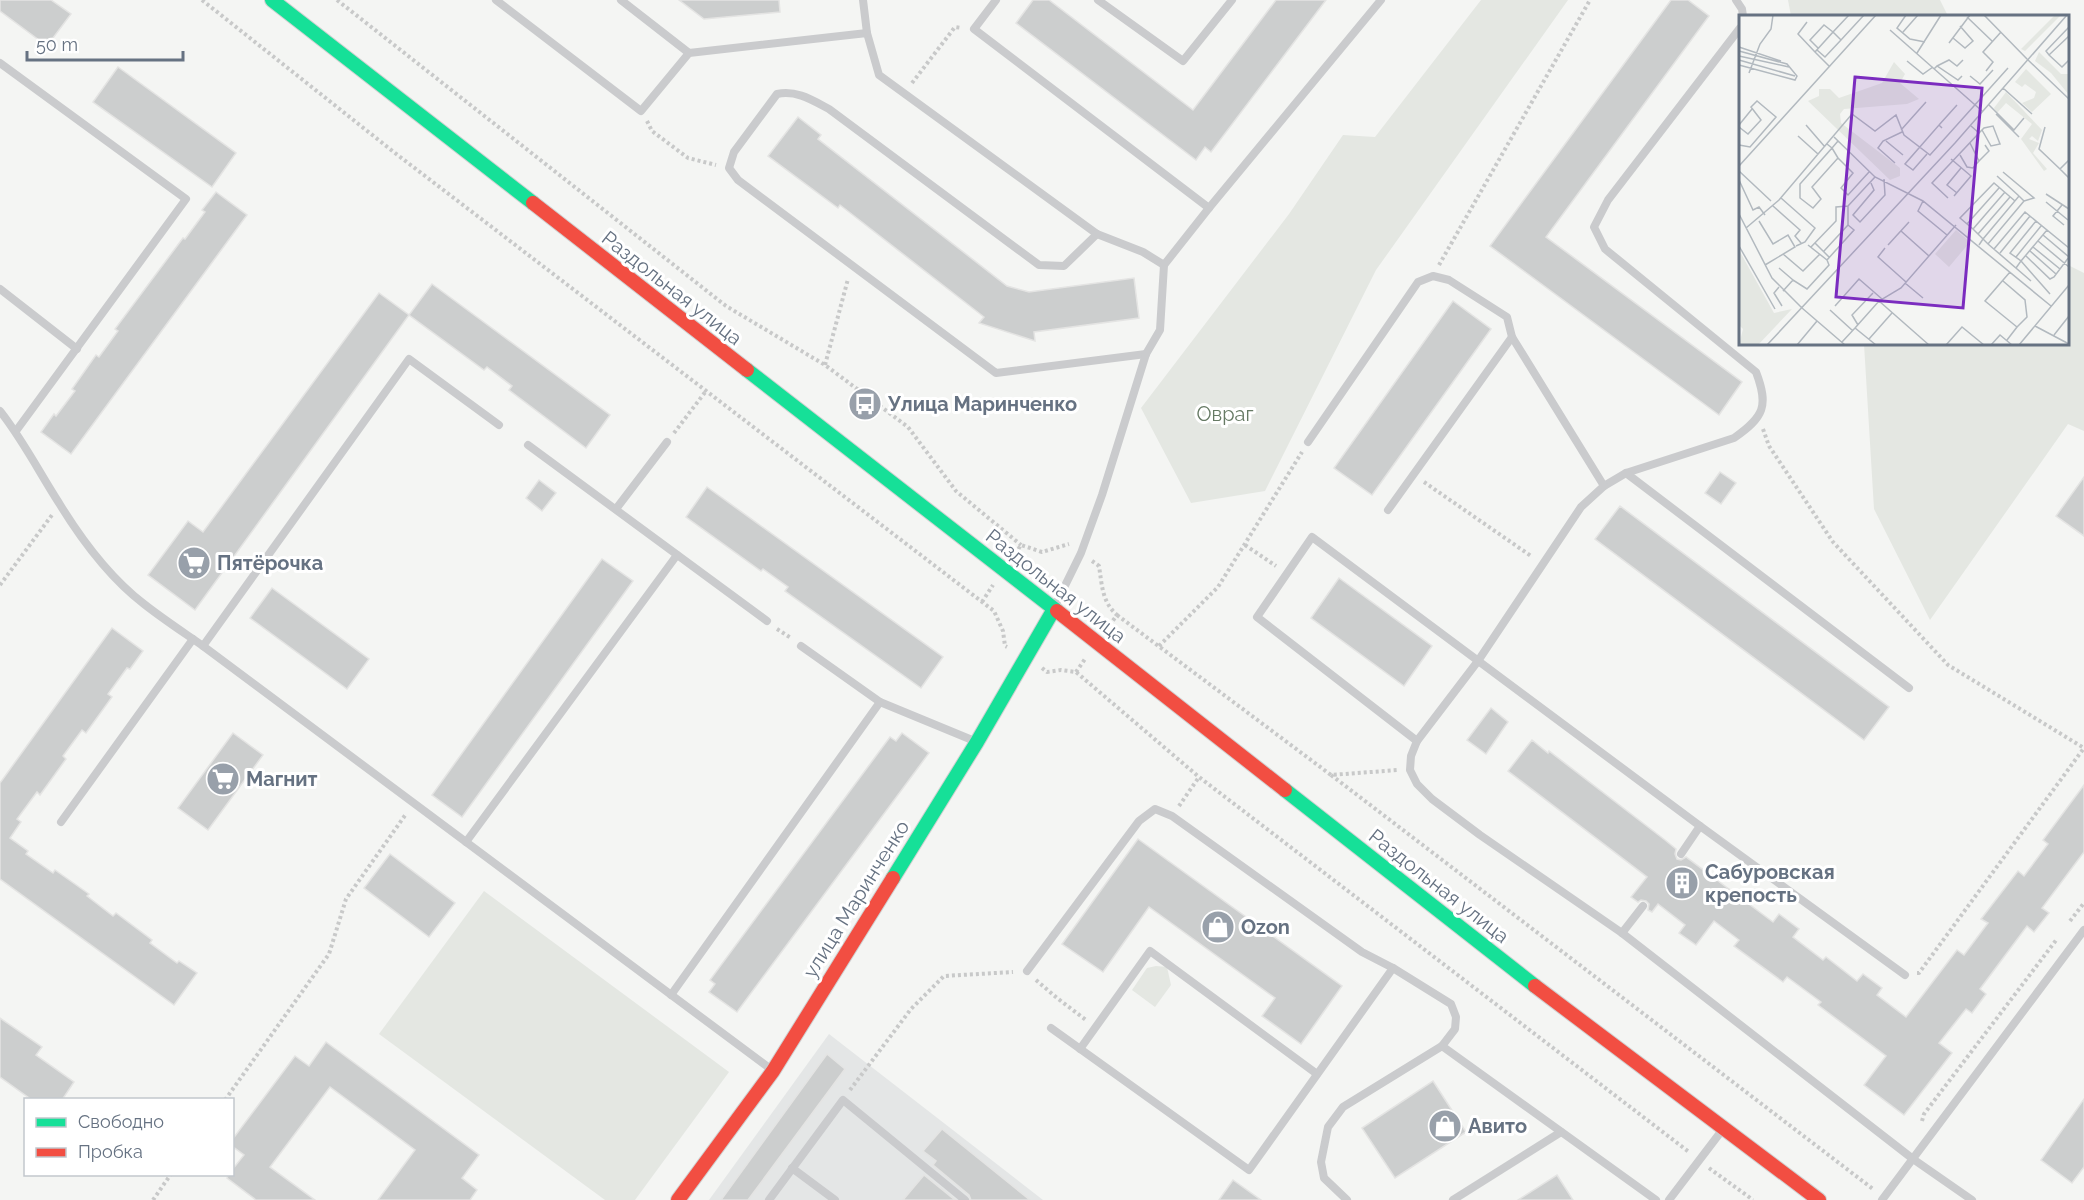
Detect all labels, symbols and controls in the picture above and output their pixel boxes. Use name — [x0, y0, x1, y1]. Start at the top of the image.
inset map — [1739, 15, 2069, 345]
scale bar — [27, 24, 183, 62]
text: 50 m — [36, 34, 78, 55]
street label: Раздольная улица — [597, 226, 747, 350]
bus stop icon: Улица Маринченко — [847, 386, 883, 422]
place label: Улица Маринченко — [887, 392, 1077, 416]
park label: Овраг — [1197, 402, 1254, 426]
street label: Раздольная улица — [981, 524, 1131, 648]
supermarket icon: Пятёрочка — [176, 545, 212, 581]
place label: Пятёрочка — [217, 551, 323, 575]
supermarket icon: Магнит — [205, 761, 241, 797]
place label: Магнит — [246, 767, 317, 791]
street label: улица Маринченко — [798, 816, 914, 982]
street label: Раздольная улица — [1364, 824, 1514, 948]
place label: Сабуровская крепость — [1705, 860, 1835, 907]
building icon: Сабуровская крепость — [1664, 865, 1700, 901]
shop icon: Ozon — [1200, 909, 1236, 945]
place label: Ozon — [1241, 915, 1290, 939]
legend — [24, 1098, 234, 1176]
shop icon: Авито — [1427, 1108, 1463, 1144]
text: Свободно — [78, 1111, 164, 1132]
place label: Авито — [1468, 1114, 1527, 1138]
text: Пробка — [78, 1141, 143, 1162]

